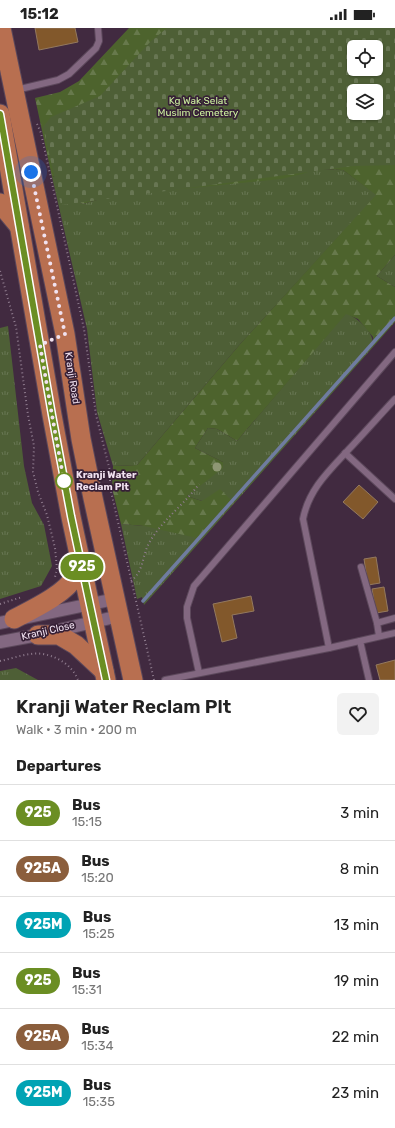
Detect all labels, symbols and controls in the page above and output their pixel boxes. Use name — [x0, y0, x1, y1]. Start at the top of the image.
text: 15:12 — [20, 5, 59, 23]
map controls — [347, 40, 383, 120]
button: locate — [347, 40, 383, 76]
button: layers — [347, 84, 383, 120]
park label: Kg Wak Selat Muslim Cemetery — [158, 95, 239, 119]
your location — [21, 162, 41, 182]
street label: Kranji Road — [62, 351, 82, 405]
place label: Kranji Water Reclam Plt — [76, 469, 137, 493]
marker: Kranji Water Reclam Plt — [55, 472, 73, 490]
line badge: 925 — [59, 554, 105, 580]
text: 925 — [68, 558, 96, 575]
street label: Kranji Close — [20, 619, 76, 643]
button: heart — [337, 693, 379, 735]
text: Kranji Water Reclam Plt — [16, 695, 231, 718]
text: Walk · 3 min · 200 m — [16, 722, 137, 737]
text: Departures — [16, 757, 101, 775]
text: Bus — [72, 796, 100, 814]
text: 925 — [24, 804, 52, 821]
text: 3 min — [340, 804, 379, 822]
text: 15:15 — [72, 814, 102, 829]
text: Bus — [81, 852, 110, 870]
text: 925A — [24, 860, 61, 877]
text: 8 min — [340, 860, 379, 878]
text: 15:20 — [81, 870, 114, 885]
text: Bus — [83, 908, 111, 926]
text: 925M — [24, 916, 63, 933]
text: 13 min — [334, 916, 379, 934]
text: 15:25 — [83, 926, 115, 941]
text: Bus — [72, 964, 100, 982]
text: 925 — [24, 972, 52, 989]
text: 19 min — [334, 972, 379, 990]
text: 15:31 — [72, 982, 102, 997]
text: Bus — [81, 1020, 110, 1038]
text: 925A — [24, 1028, 61, 1045]
text: 22 min — [332, 1028, 379, 1046]
text: 15:34 — [81, 1038, 114, 1053]
text: Bus — [83, 1076, 111, 1094]
text: 925M — [24, 1084, 63, 1101]
text: 23 min — [331, 1084, 379, 1102]
text: 15:35 — [83, 1094, 115, 1109]

